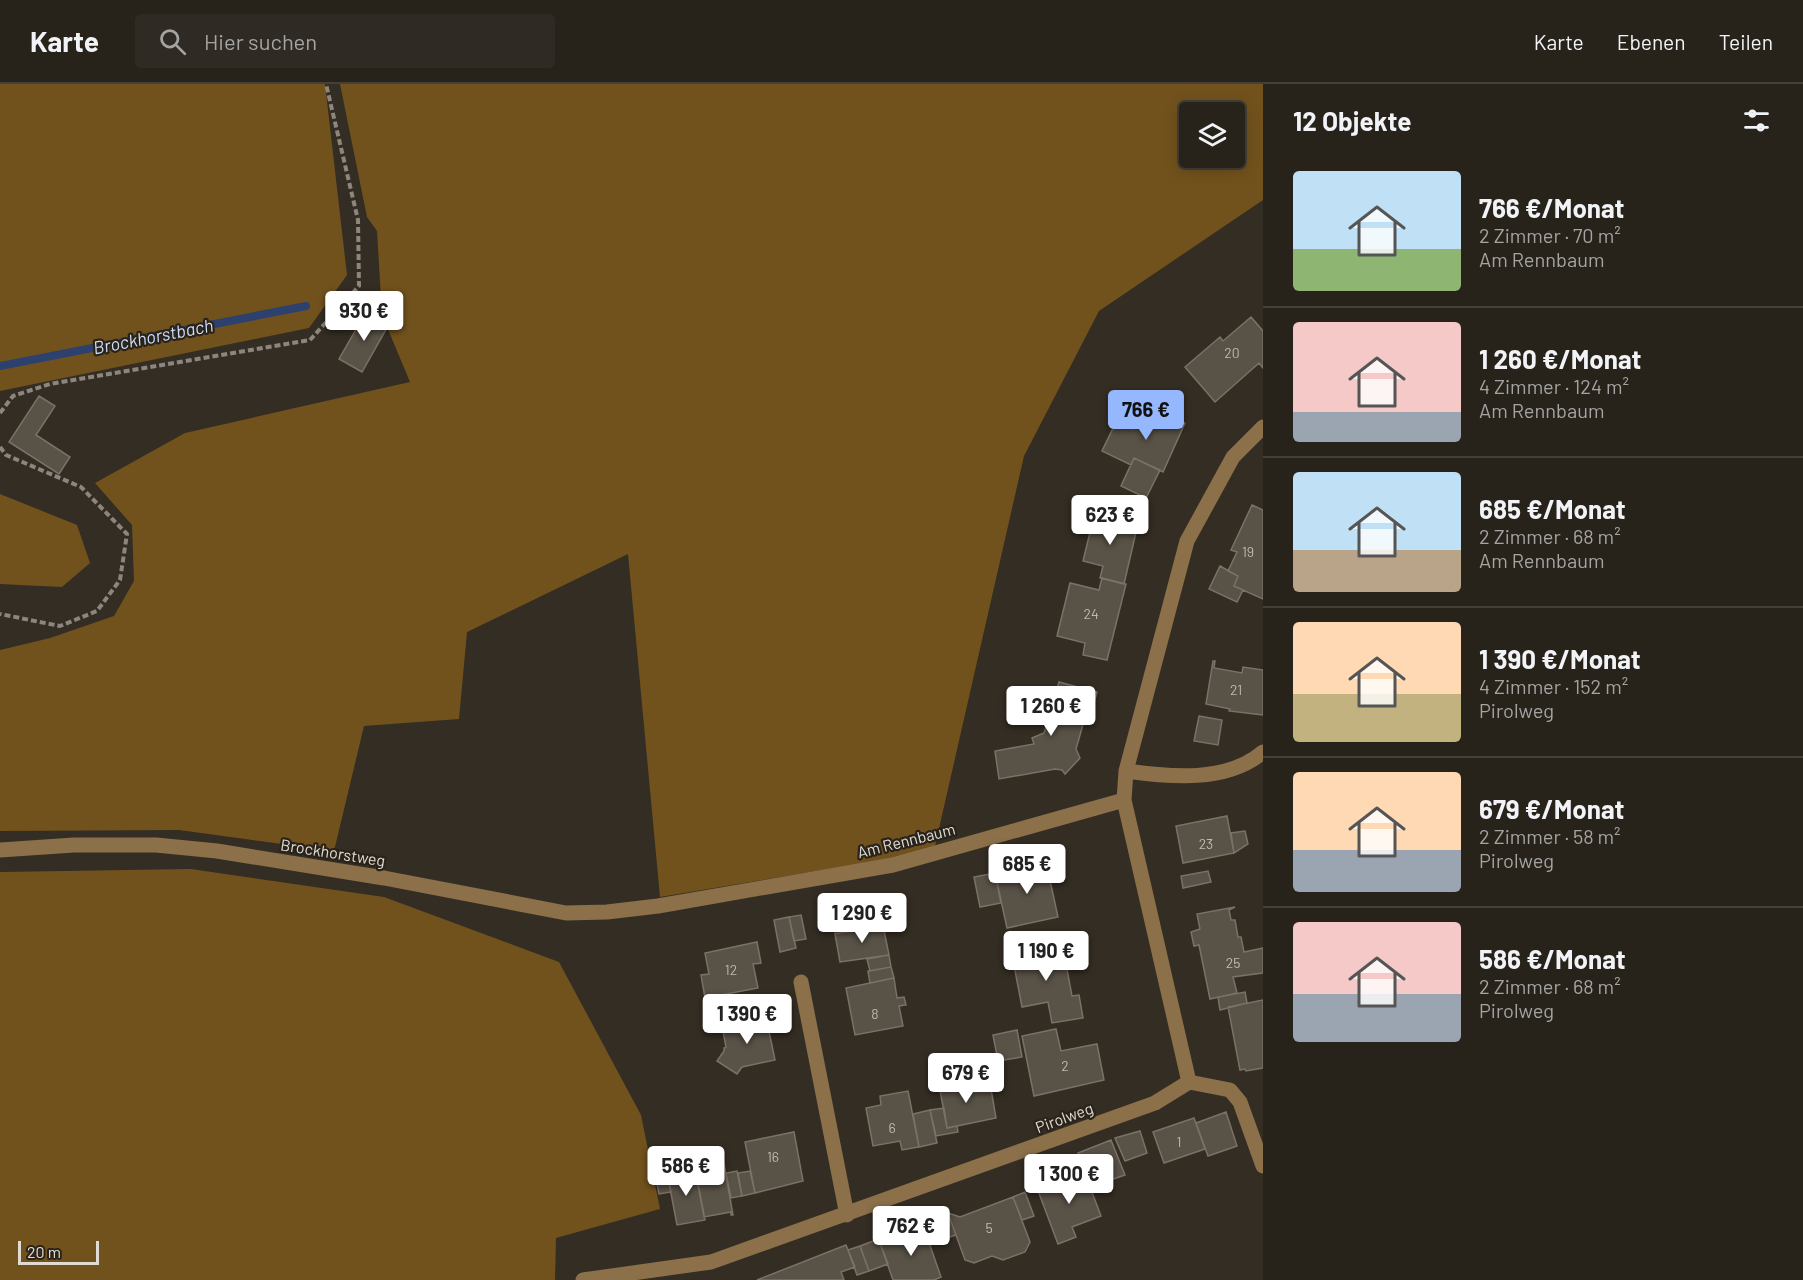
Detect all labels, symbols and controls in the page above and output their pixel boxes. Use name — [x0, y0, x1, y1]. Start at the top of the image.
search box — [135, 14, 555, 68]
text: Karte — [30, 24, 99, 58]
icon: search — [156, 25, 189, 58]
text: Hier suchen — [204, 28, 317, 54]
text: Karte — [1534, 29, 1584, 54]
text: Ebenen — [1617, 29, 1686, 54]
text: Teilen — [1719, 29, 1773, 54]
map controls — [1179, 102, 1245, 168]
button: layers — [1179, 102, 1245, 168]
icon: filters — [1740, 104, 1773, 137]
text: 12 Objekte — [1293, 105, 1411, 136]
text: 766 €/Monat — [1479, 192, 1624, 223]
icon: home — [1341, 195, 1413, 267]
text: 2 Zimmer · 70 m² — [1479, 223, 1621, 247]
text: Am Rennbaum — [1479, 247, 1604, 271]
pin: 930 € — [322, 291, 406, 342]
text: 930 € — [339, 298, 389, 322]
water label: Brockhorstbach — [91, 314, 215, 358]
text: 1 260 €/Monat — [1479, 343, 1641, 374]
house number: 20 — [1224, 344, 1240, 361]
icon: home — [1341, 346, 1413, 418]
text: 4 Zimmer · 124 m² — [1479, 374, 1629, 398]
pin: 766 € — [1104, 390, 1188, 441]
text: 766 € — [1122, 397, 1170, 421]
text: Am Rennbaum — [1479, 398, 1604, 422]
text: 685 €/Monat — [1479, 493, 1626, 524]
pin: 623 € — [1068, 495, 1152, 546]
icon: home — [1341, 496, 1413, 568]
text: 623 € — [1085, 502, 1135, 526]
text: 2 Zimmer · 68 m² — [1479, 524, 1621, 548]
house number: 19 — [1242, 543, 1254, 560]
text: Am Rennbaum — [1479, 548, 1604, 572]
house number: 24 — [1083, 605, 1099, 622]
text: 1 390 €/Monat — [1479, 643, 1641, 674]
icon: home — [1341, 646, 1413, 718]
text: 4 Zimmer · 152 m² — [1479, 674, 1628, 698]
house number: 21 — [1230, 681, 1242, 698]
pin: 1 260 € — [996, 686, 1106, 737]
text: 1 260 € — [1020, 693, 1082, 717]
text: Pirolweg — [1479, 698, 1554, 722]
text: 679 €/Monat — [1479, 793, 1624, 824]
icon: home — [1341, 796, 1413, 868]
street label: Am Rennbaum — [855, 819, 957, 861]
text: 2 Zimmer · 58 m² — [1479, 824, 1621, 848]
street label: Brockhorstweg — [279, 834, 387, 870]
house number: 23 — [1199, 835, 1213, 852]
pin: 685 € — [985, 844, 1069, 895]
text: Pirolweg — [1479, 848, 1554, 872]
text: 685 € — [1002, 851, 1052, 875]
pin: 1 290 € — [807, 893, 917, 944]
text: 1 290 € — [832, 900, 892, 924]
pin: 1 190 € — [991, 931, 1101, 982]
text: 1 190 € — [1018, 938, 1074, 962]
text: 586 €/Monat — [1479, 943, 1626, 974]
icon: home — [1341, 946, 1413, 1018]
house number: 25 — [1226, 954, 1240, 971]
house number: 12 — [725, 961, 737, 978]
text: 2 Zimmer · 68 m² — [1479, 974, 1621, 998]
pin: 1 390 € — [692, 994, 802, 1045]
text: Pirolweg — [1479, 998, 1554, 1022]
text: 1 390 € — [717, 1001, 777, 1025]
house number: 8 — [871, 1005, 879, 1022]
pin: 679 € — [924, 1053, 1008, 1104]
house number: 2 — [1061, 1057, 1069, 1074]
text: 679 € — [942, 1060, 990, 1084]
street label: Pirolweg — [1033, 1098, 1095, 1136]
house number: 6 — [888, 1119, 896, 1136]
house number: 1 — [1177, 1133, 1181, 1150]
pin: 586 € — [644, 1146, 728, 1197]
house number: 16 — [767, 1148, 779, 1165]
text: 586 € — [661, 1153, 711, 1177]
pin: 1 300 € — [1014, 1154, 1124, 1205]
text: 1 300 € — [1038, 1161, 1100, 1185]
pin: 762 € — [869, 1206, 953, 1257]
text: 762 € — [887, 1213, 935, 1237]
house number: 5 — [985, 1219, 993, 1236]
scale bar — [18, 1238, 99, 1266]
text: 20 m — [27, 1242, 61, 1261]

